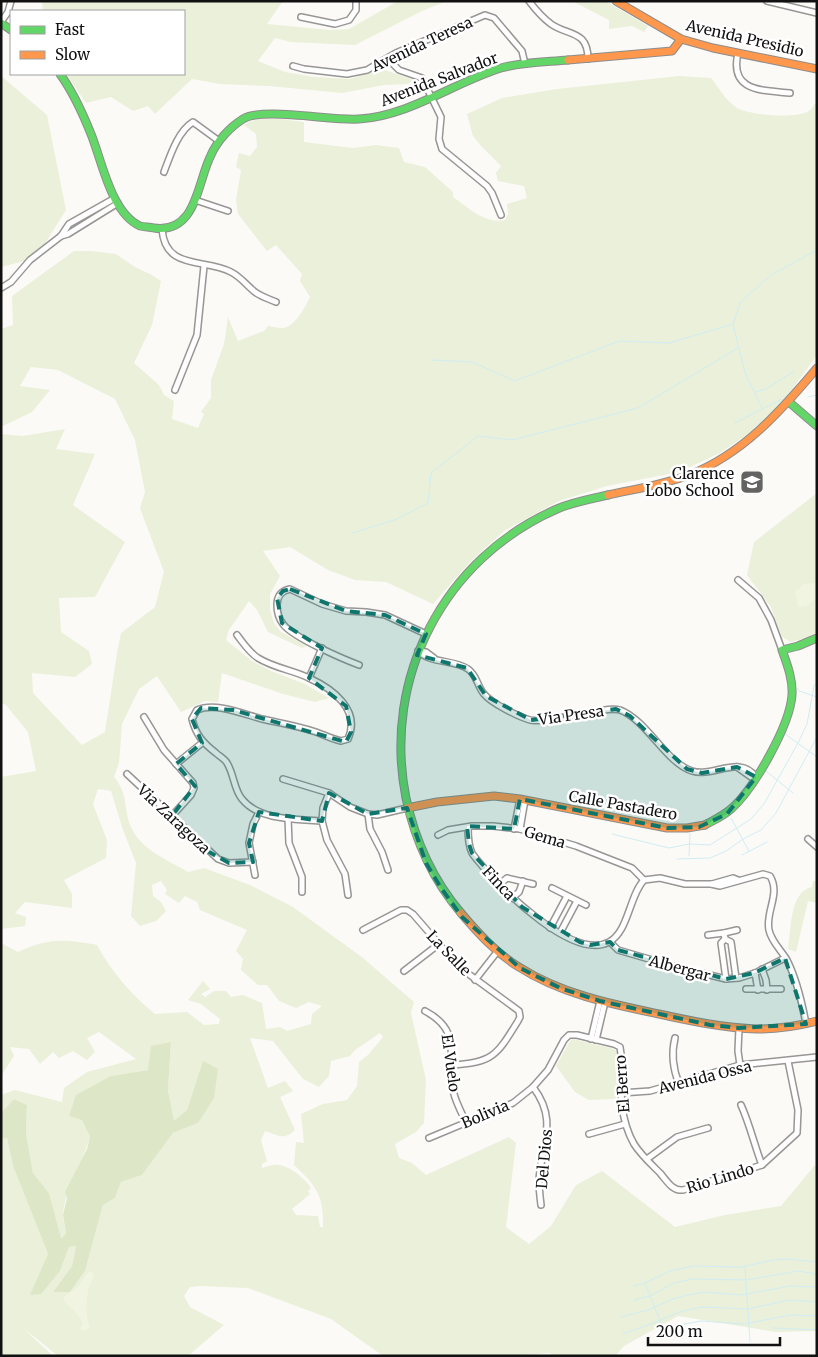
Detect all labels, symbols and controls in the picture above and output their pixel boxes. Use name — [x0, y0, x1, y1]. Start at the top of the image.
legend — [10, 10, 185, 75]
street label: Avenida Teresa — [368, 12, 475, 76]
street label: Avenida Presidio — [683, 15, 806, 61]
text: Fast — [55, 20, 85, 39]
text: Slow — [55, 45, 90, 64]
street label: Avenida Salvador — [377, 48, 501, 110]
place label: Clarence Lobo School — [645, 464, 734, 500]
school or university icon: Clarence Lobo School — [739, 469, 765, 495]
street label: Via Presa — [536, 701, 605, 729]
street label: Via Zaragoza — [133, 780, 214, 858]
street label: Calle Pastadero — [567, 786, 679, 824]
street label: Gema — [522, 822, 568, 852]
street label: Finca — [479, 862, 519, 904]
street label: La Salle — [423, 926, 475, 980]
street label: Albergar — [646, 950, 713, 985]
street label: El Vuelo — [438, 1033, 464, 1093]
street label: El Berro — [610, 1054, 634, 1114]
street label: Avenida Ossa — [656, 1056, 754, 1098]
street label: Bolivia — [458, 1096, 512, 1132]
street label: Del Dios — [532, 1128, 556, 1190]
street label: Rio Lindo — [684, 1159, 756, 1197]
scale bar — [648, 1314, 780, 1346]
text: 200 m — [656, 1322, 703, 1341]

